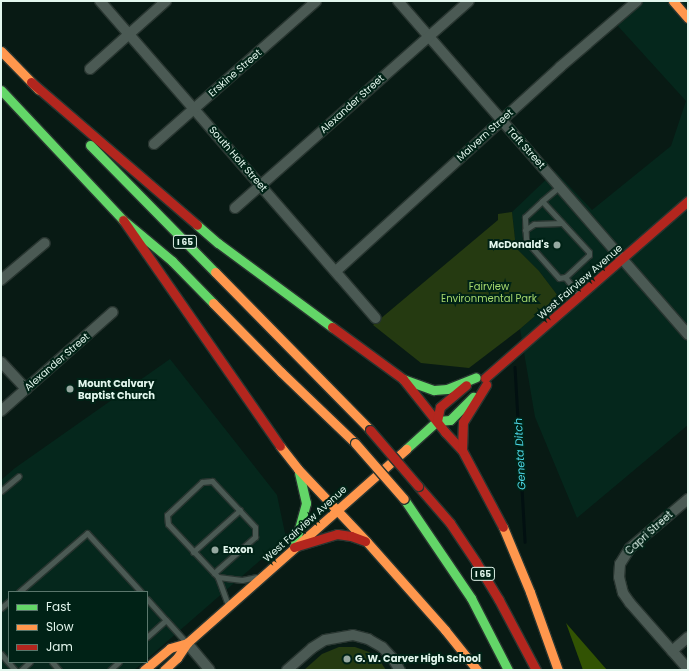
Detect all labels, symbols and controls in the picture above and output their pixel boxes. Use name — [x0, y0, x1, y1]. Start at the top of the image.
street label: Erskine Street — [206, 47, 264, 99]
street label: Alexander Street — [318, 72, 386, 136]
street label: Malvern Street — [454, 107, 516, 163]
street label: South Holt Street — [206, 124, 270, 194]
street label: Taft Street — [504, 125, 548, 171]
road number: I 65 — [172, 235, 198, 249]
place label: McDonald's — [489, 239, 549, 251]
marker: McDonald's — [552, 240, 562, 250]
street label: West Fairview Avenue — [535, 242, 625, 322]
park label: Fairview Environmental Park — [441, 280, 537, 304]
street label: Alexander Street — [22, 331, 92, 393]
place label: Mount Calvary Baptist Church — [78, 377, 155, 400]
marker: Mount Calvary Baptist Church — [65, 384, 75, 394]
water label: Geneta Ditch — [512, 418, 528, 490]
street label: West Fairview Avenue — [261, 483, 349, 565]
street label: Capri Street — [623, 509, 675, 557]
place label: Exxon — [223, 544, 253, 556]
marker: Exxon — [210, 545, 220, 555]
road number: I 65 — [470, 567, 496, 581]
legend — [8, 591, 148, 663]
text: Fast — [46, 598, 71, 615]
text: Slow — [46, 618, 74, 635]
text: Jam — [46, 638, 73, 655]
place label: G. W. Carver High School — [355, 653, 481, 665]
marker: G. W. Carver High School — [342, 654, 352, 664]

